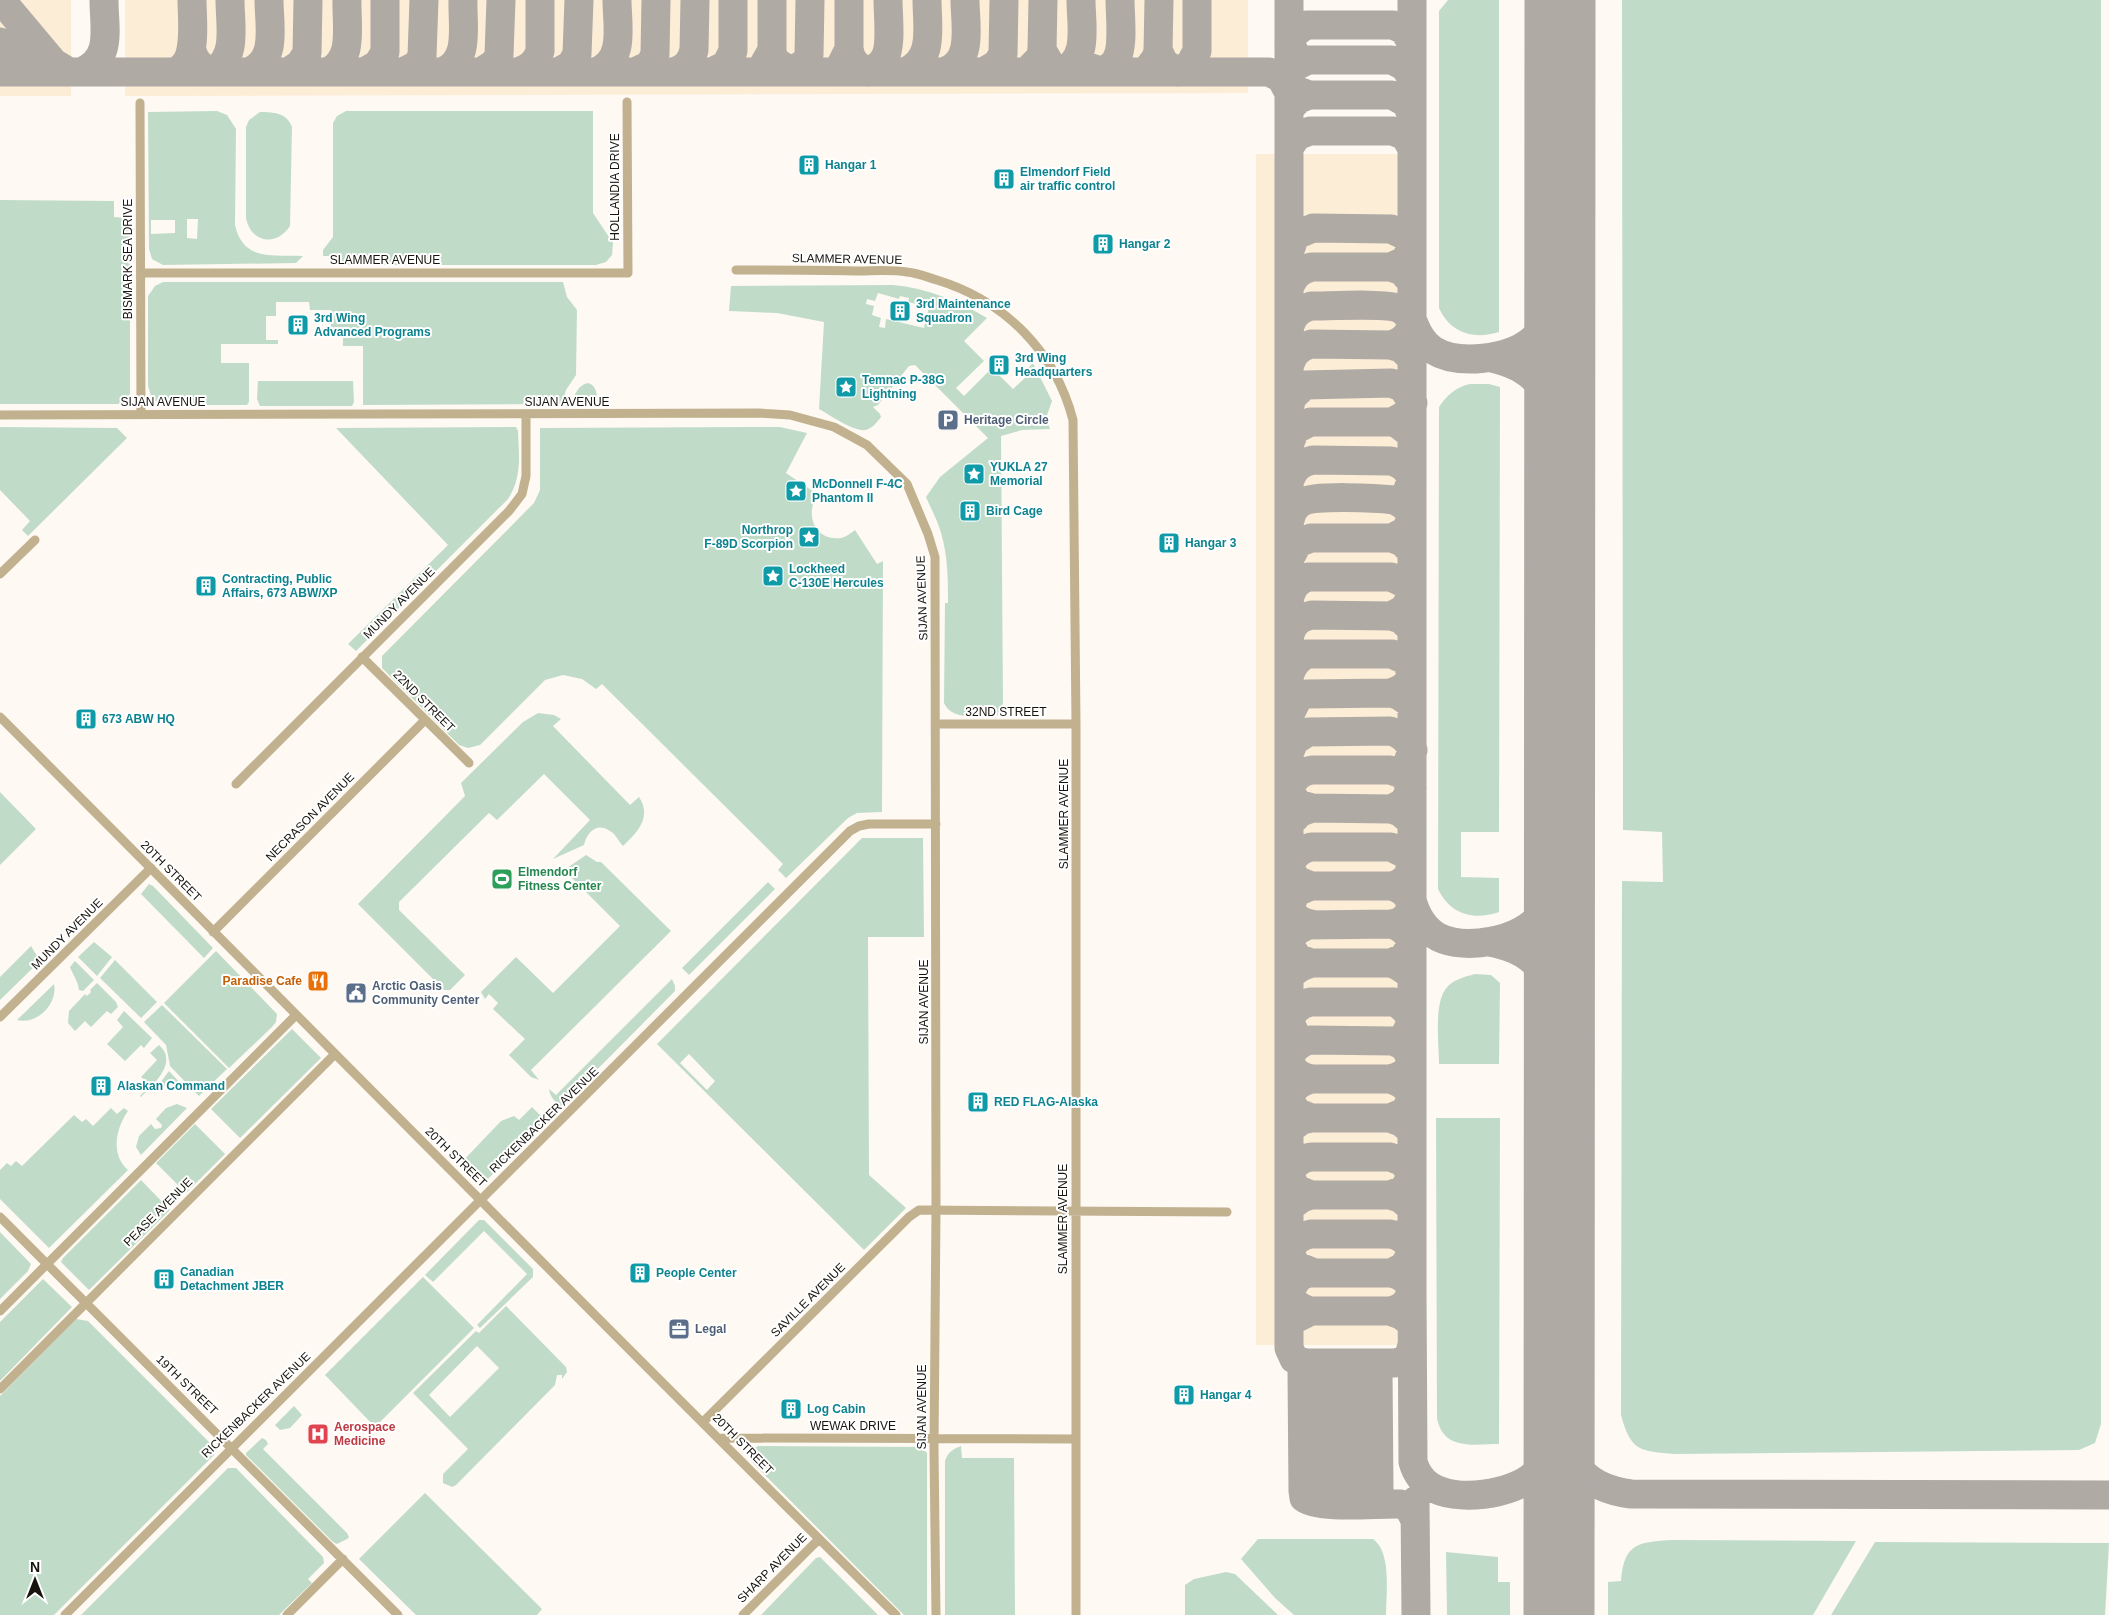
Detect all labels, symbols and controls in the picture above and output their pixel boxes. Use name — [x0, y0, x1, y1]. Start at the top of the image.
street label: HOLLANDIA DRIVE — [608, 133, 622, 241]
building icon: Hangar 1 — [797, 153, 821, 177]
place label: Hangar 1 — [825, 158, 877, 172]
place label: Elmendorf Field air traffic control — [1020, 165, 1115, 193]
building icon: Elmendorf Field air traffic control — [992, 167, 1016, 191]
street label: BISMARK SEA DRIVE — [121, 199, 135, 319]
building icon: Hangar 2 — [1091, 232, 1115, 256]
place label: Hangar 2 — [1119, 237, 1171, 251]
street label: SLAMMER AVENUE — [792, 251, 902, 267]
street label: SLAMMER AVENUE — [330, 253, 440, 267]
place label: 3rd Maintenance Squadron — [916, 297, 1011, 325]
building icon: 3rd Maintenance Squadron — [888, 299, 912, 323]
place label: 3rd Wing Advanced Programs — [314, 311, 431, 339]
building icon: 3rd Wing Advanced Programs — [286, 313, 310, 337]
place label: 3rd Wing Headquarters — [1015, 351, 1093, 379]
building icon: 3rd Wing Headquarters — [987, 353, 1011, 377]
place label: Temnac P-38G Lightning — [862, 373, 944, 401]
place icon: Temnac P-38G Lightning — [834, 375, 858, 399]
street label: SIJAN AVENUE — [120, 395, 206, 409]
street label: SIJAN AVENUE — [524, 395, 610, 409]
parking icon: Heritage Circle — [936, 408, 960, 432]
place label: Heritage Circle — [964, 413, 1049, 427]
place label: YUKLA 27 Memorial — [990, 460, 1048, 488]
place icon: YUKLA 27 Memorial — [962, 462, 986, 486]
place label: McDonnell F-4C Phantom II — [812, 477, 903, 505]
place icon: McDonnell F-4C Phantom II — [784, 479, 808, 503]
building icon: Bird Cage — [958, 499, 982, 523]
place label: Bird Cage — [986, 504, 1043, 518]
place label: Northrop F-89D Scorpion — [704, 523, 793, 551]
place icon: Northrop F-89D Scorpion — [797, 525, 821, 549]
building icon: Hangar 3 — [1157, 531, 1181, 555]
place label: Hangar 3 — [1185, 536, 1237, 550]
street label: SIJAN AVENUE — [914, 555, 930, 641]
place label: Lockheed C-130E Hercules — [789, 562, 884, 590]
street label: MUNDY AVENUE — [360, 564, 438, 642]
place icon: Lockheed C-130E Hercules — [761, 564, 785, 588]
place label: Contracting, Public Affairs, 673 ABW/XP — [222, 572, 338, 600]
building icon: Contracting, Public Affairs, 673 ABW/XP — [194, 574, 218, 598]
street label: 22ND STREET — [390, 667, 458, 735]
street label: 32ND STREET — [965, 705, 1047, 719]
building icon: 673 ABW HQ — [74, 707, 98, 731]
place label: 673 ABW HQ — [102, 712, 175, 726]
street label: SLAMMER AVENUE — [1057, 759, 1071, 869]
street label: NECRASON AVENUE — [263, 770, 357, 864]
street label: 20TH STREET — [138, 838, 205, 905]
place label: Elmendorf Fitness Center — [518, 865, 602, 893]
sports icon: Elmendorf Fitness Center — [490, 867, 514, 891]
street label: MUNDY AVENUE — [28, 895, 106, 973]
street label: SIJAN AVENUE — [917, 959, 931, 1045]
restaurant icon: Paradise Cafe — [306, 969, 330, 993]
place label: Paradise Cafe — [223, 974, 302, 988]
place label: Arctic Oasis Community Center — [372, 979, 480, 1007]
public building icon: Arctic Oasis Community Center — [344, 981, 368, 1005]
street label: RICKENBACKER AVENUE — [487, 1064, 601, 1176]
building icon: Alaskan Command — [89, 1074, 113, 1098]
place label: Alaskan Command — [117, 1079, 225, 1093]
building icon: RED FLAG-Alaska — [966, 1090, 990, 1114]
place label: RED FLAG-Alaska — [994, 1095, 1098, 1109]
street label: 20TH STREET — [422, 1124, 490, 1190]
street label: SLAMMER AVENUE — [1056, 1164, 1070, 1274]
street label: PEASE AVENUE — [121, 1175, 195, 1249]
street label: SAVILLE AVENUE — [768, 1260, 848, 1340]
building icon: People Center — [628, 1261, 652, 1285]
place label: Canadian Detachment JBER — [180, 1265, 284, 1293]
place label: People Center — [656, 1266, 737, 1280]
building icon: Canadian Detachment JBER — [152, 1267, 176, 1291]
office icon: Legal — [667, 1317, 691, 1341]
place label: Legal — [695, 1322, 726, 1336]
street label: RICKENBACKER AVENUE — [199, 1349, 313, 1461]
street label: 19TH STREET — [153, 1352, 221, 1418]
street label: SIJAN AVENUE — [915, 1364, 929, 1450]
building icon: Hangar 4 — [1172, 1383, 1196, 1407]
place label: Hangar 4 — [1200, 1388, 1252, 1402]
building icon: Log Cabin — [779, 1397, 803, 1421]
place label: Log Cabin — [807, 1402, 866, 1416]
street label: 20TH STREET — [710, 1411, 777, 1478]
street label: WEWAK DRIVE — [810, 1419, 896, 1433]
place label: Aerospace Medicine — [334, 1420, 396, 1448]
hospital icon: Aerospace Medicine — [306, 1422, 330, 1446]
street label: SHARP AVENUE — [734, 1530, 810, 1606]
north arrow — [10, 1555, 60, 1605]
text: N — [30, 1559, 40, 1575]

